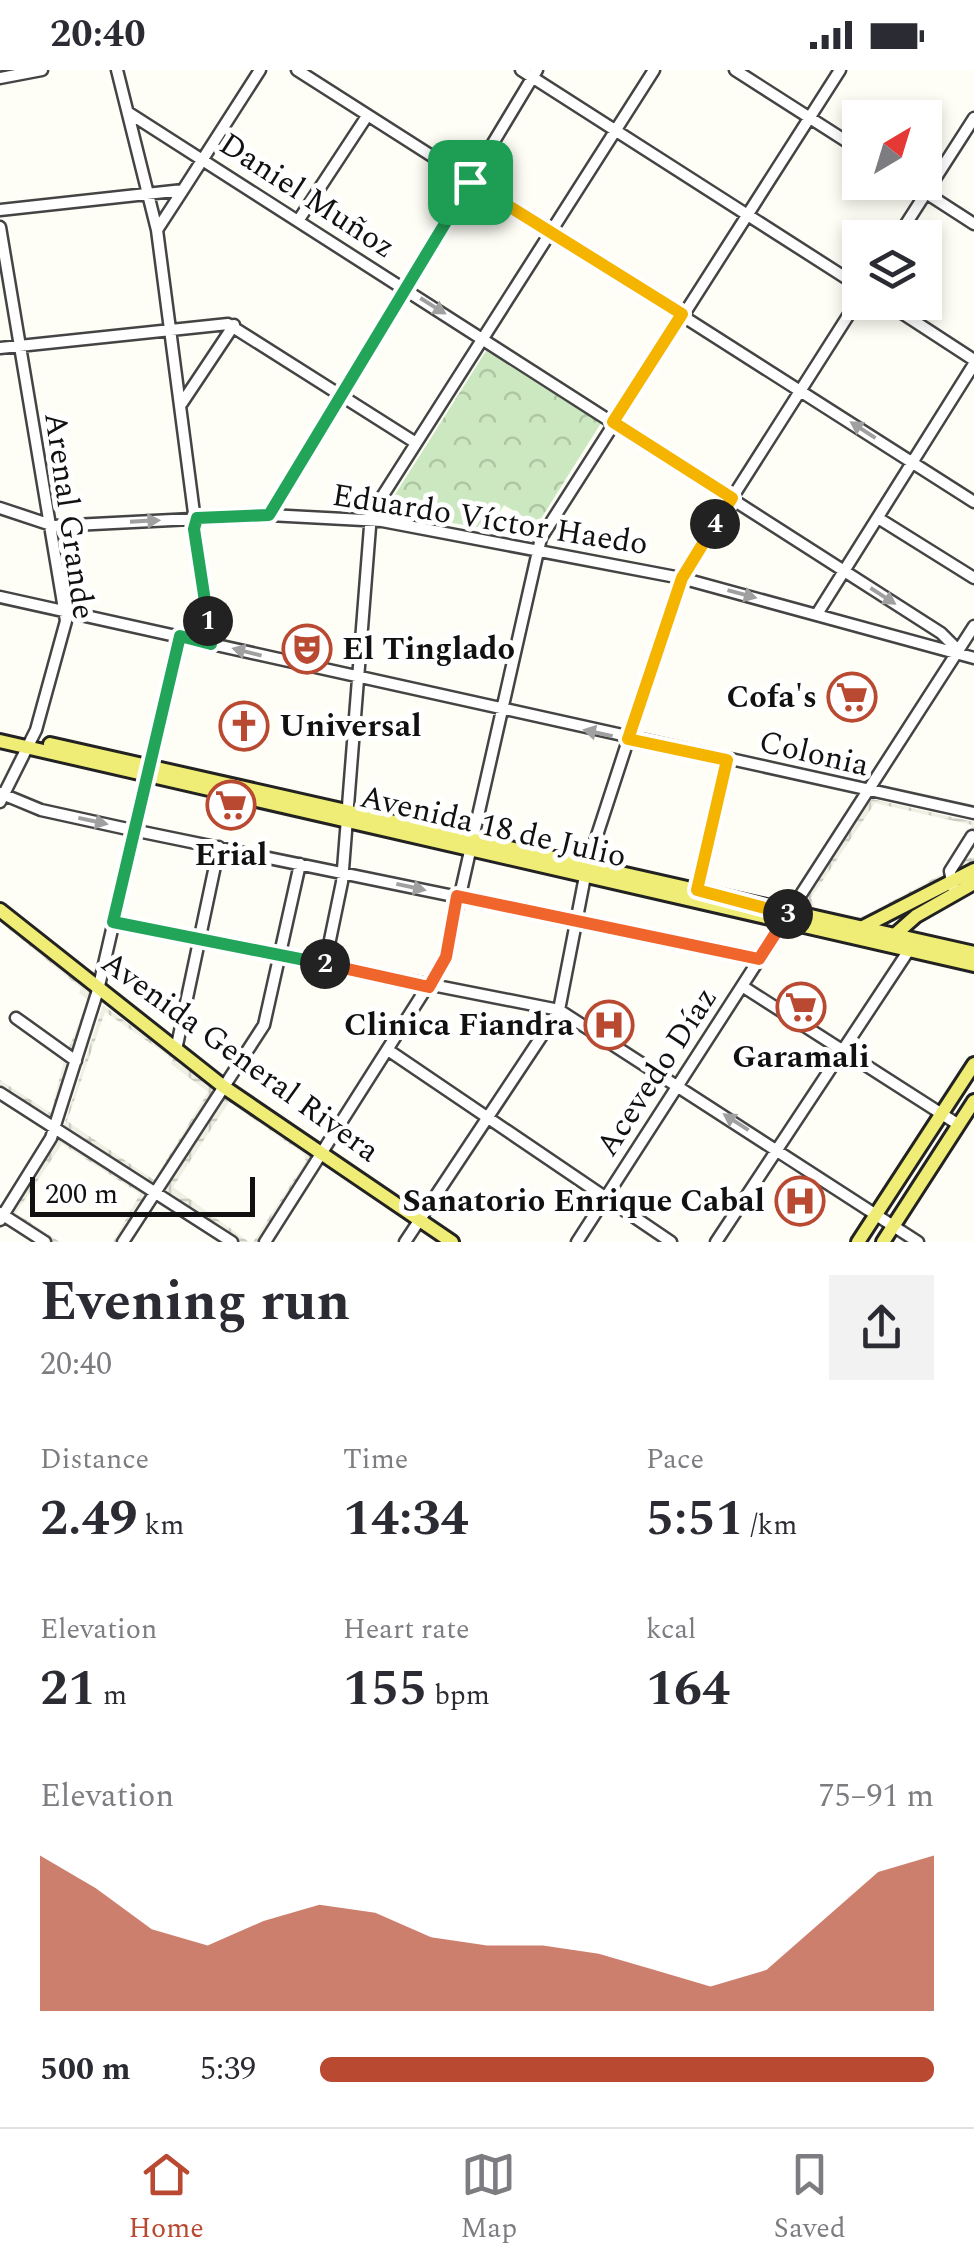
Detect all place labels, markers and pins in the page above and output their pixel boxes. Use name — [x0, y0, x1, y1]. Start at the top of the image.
pin — [428, 140, 513, 225]
pin: 4 — [690, 499, 740, 549]
pin: 1 — [183, 596, 233, 646]
theatre icon: El Tinglado — [281, 623, 333, 675]
place label: El Tinglado — [342, 625, 515, 674]
supermarket icon: Cofa's — [826, 671, 878, 723]
place label: Cofa's — [727, 673, 817, 722]
church icon: Universal — [218, 700, 270, 752]
place label: Universal — [279, 702, 422, 751]
supermarket icon: Erial — [205, 779, 257, 831]
place label: Erial — [195, 831, 267, 880]
pin: 3 — [763, 889, 813, 939]
pin: 2 — [300, 939, 350, 989]
supermarket icon: Garamali — [775, 981, 827, 1033]
hospital icon: Clinica Fiandra — [583, 999, 635, 1051]
place label: Clinica Fiandra — [344, 1001, 575, 1050]
place label: Garamali — [732, 1033, 870, 1082]
hospital icon: Sanatorio Enrique Cabal — [774, 1175, 826, 1227]
place label: Sanatorio Enrique Cabal — [403, 1177, 765, 1226]

